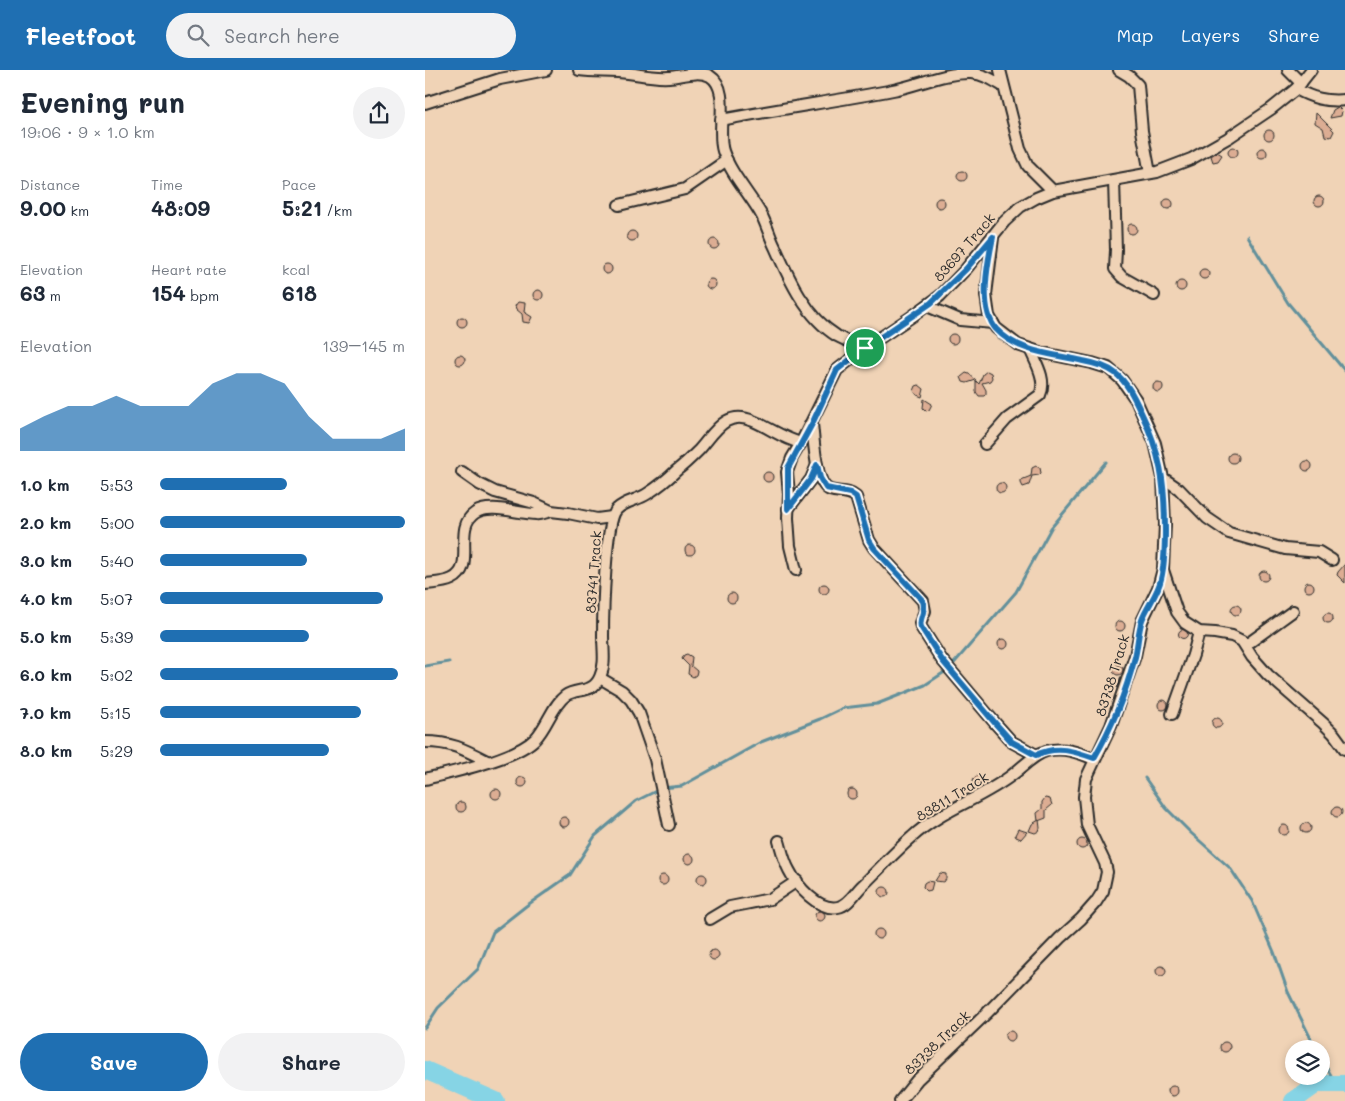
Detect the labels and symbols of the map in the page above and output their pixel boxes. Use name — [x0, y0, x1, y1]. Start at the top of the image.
street label: 83697 Track — [929, 209, 999, 285]
pin — [844, 327, 886, 369]
street label: 83741 Track — [581, 530, 605, 614]
street label: 83738 Track — [1091, 632, 1133, 718]
street label: 83811 Track — [912, 767, 992, 825]
street label: 83738 Track — [900, 1006, 974, 1078]

